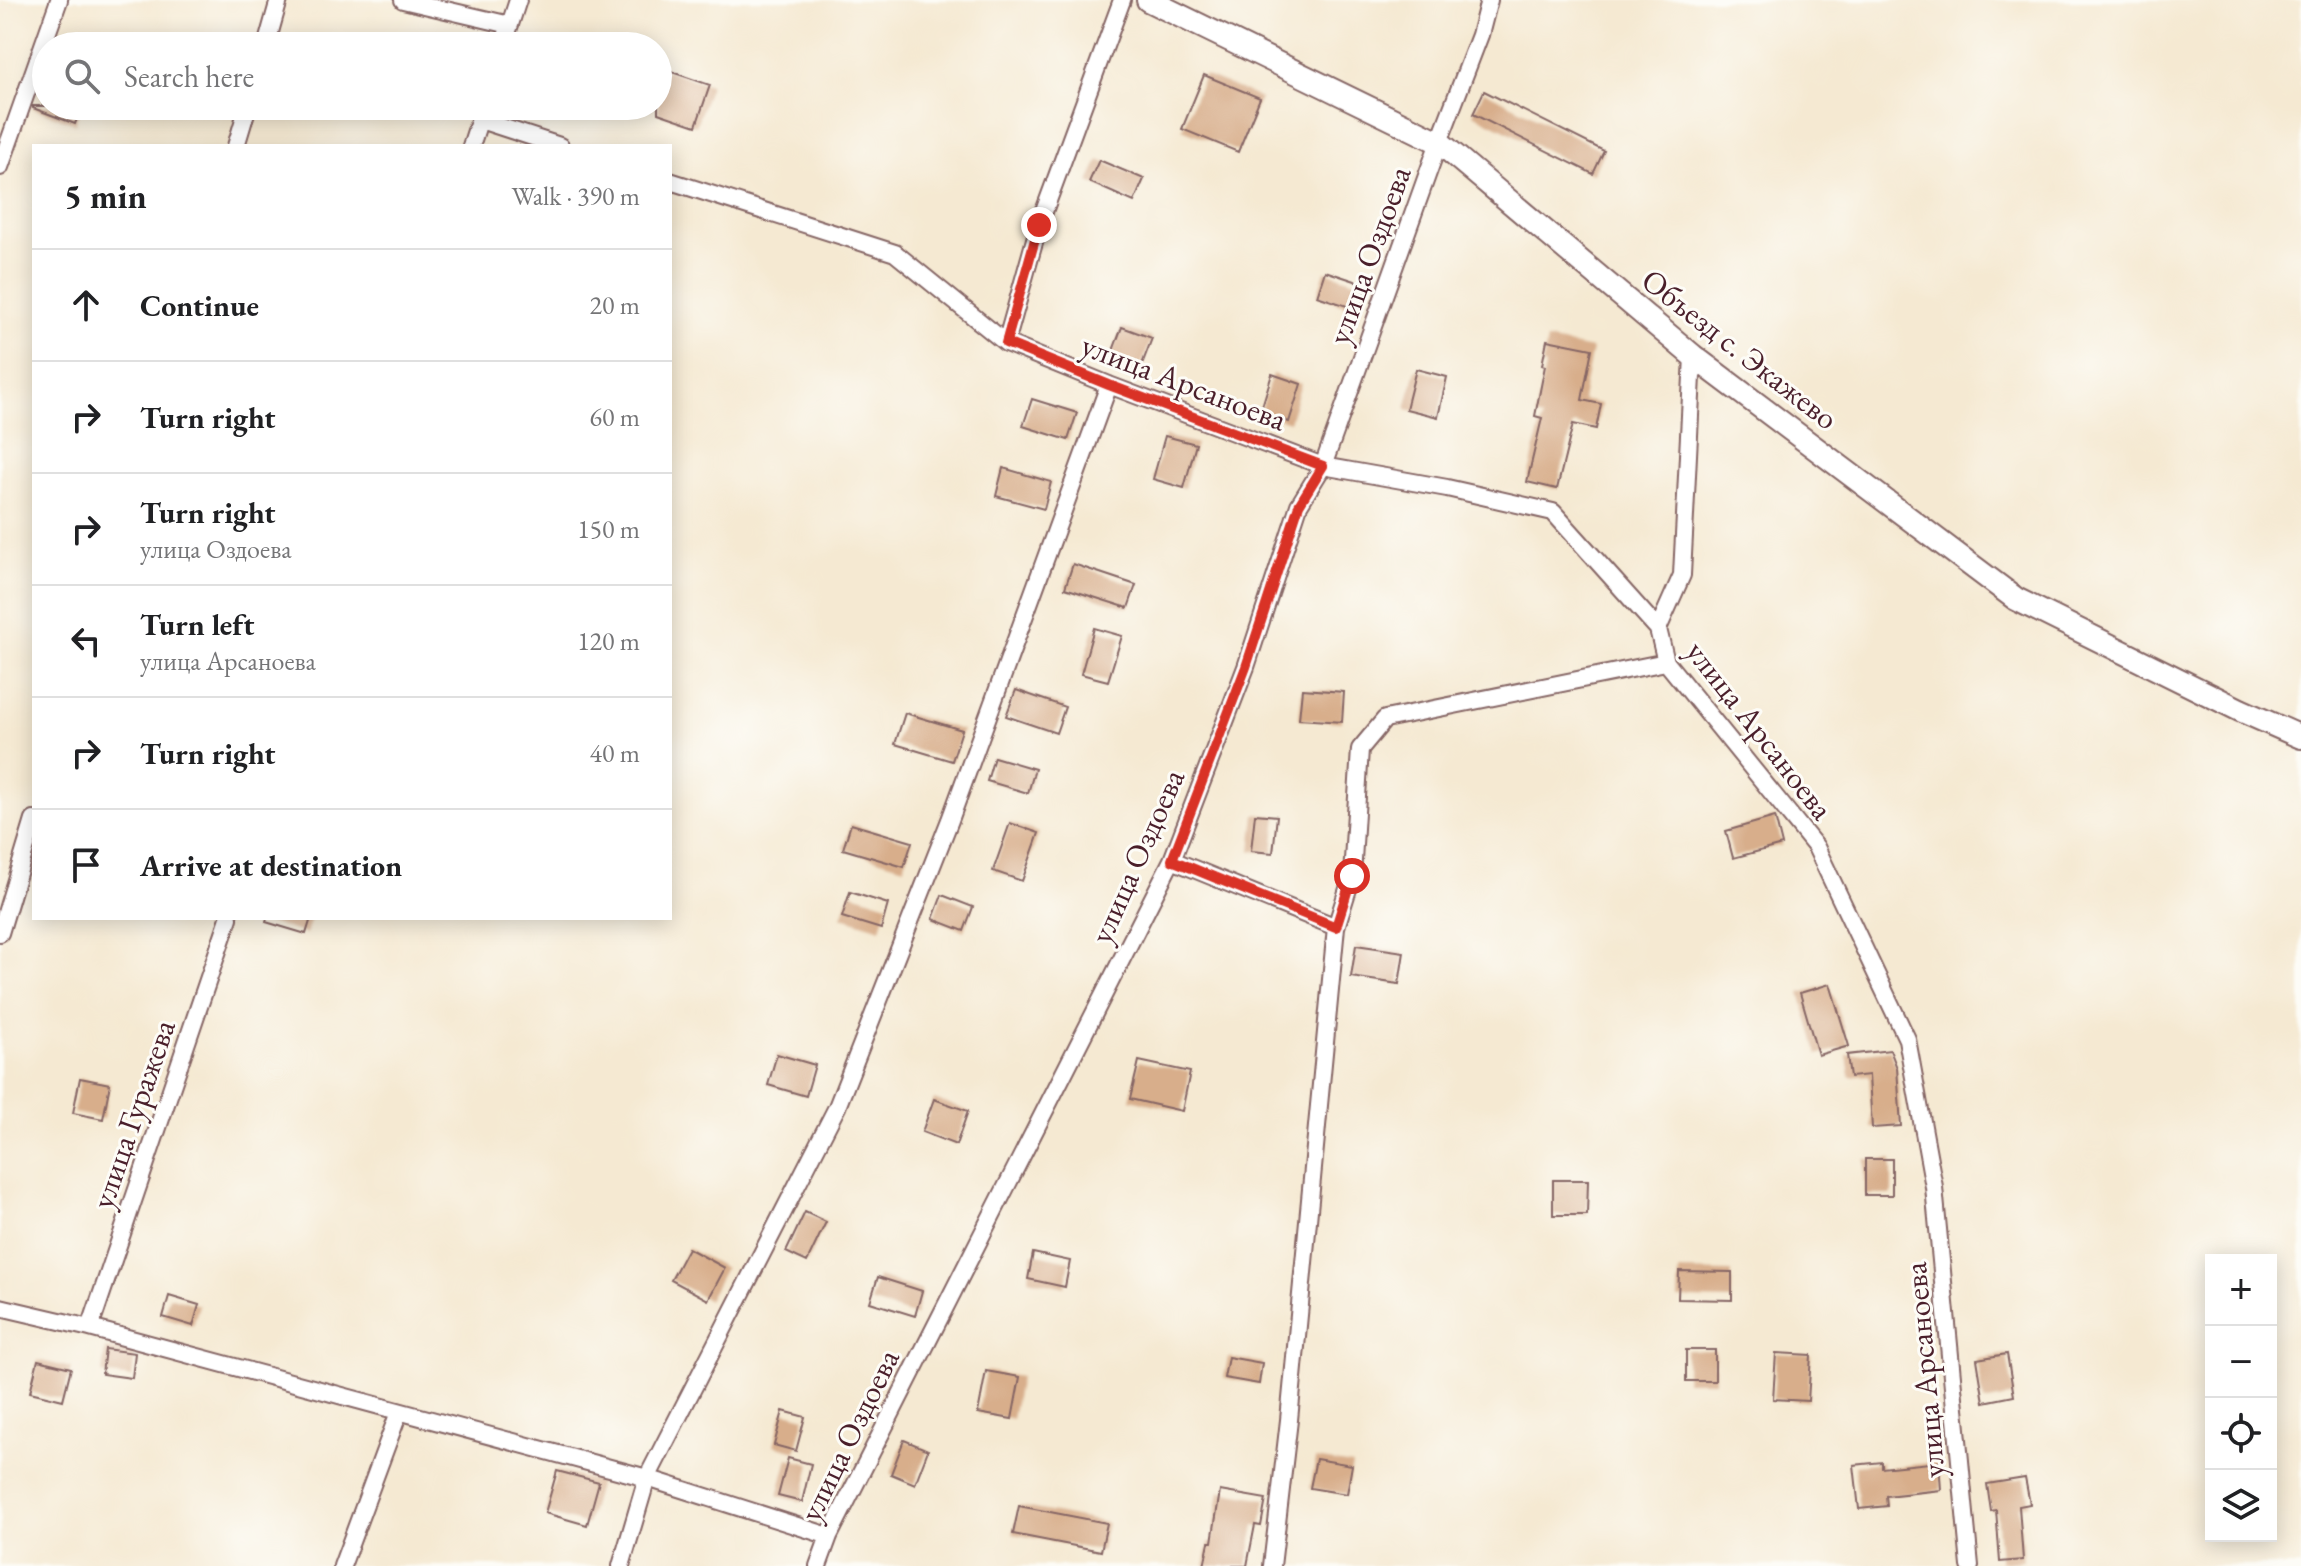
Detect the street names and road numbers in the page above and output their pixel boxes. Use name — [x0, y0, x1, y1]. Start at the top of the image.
street label: улица Оздоева — [1317, 160, 1421, 350]
street label: Объезд с. Экажево — [1633, 259, 1847, 439]
street label: улица Арсаноева — [1075, 324, 1293, 440]
street label: улица Арсаноева — [1677, 632, 1843, 828]
street label: улица Оздоева — [1080, 762, 1194, 950]
street label: улица Гуражева — [81, 1014, 185, 1214]
street label: улица Арсаноева — [1894, 1260, 1954, 1480]
street label: улица Оздоева — [789, 1342, 909, 1528]

